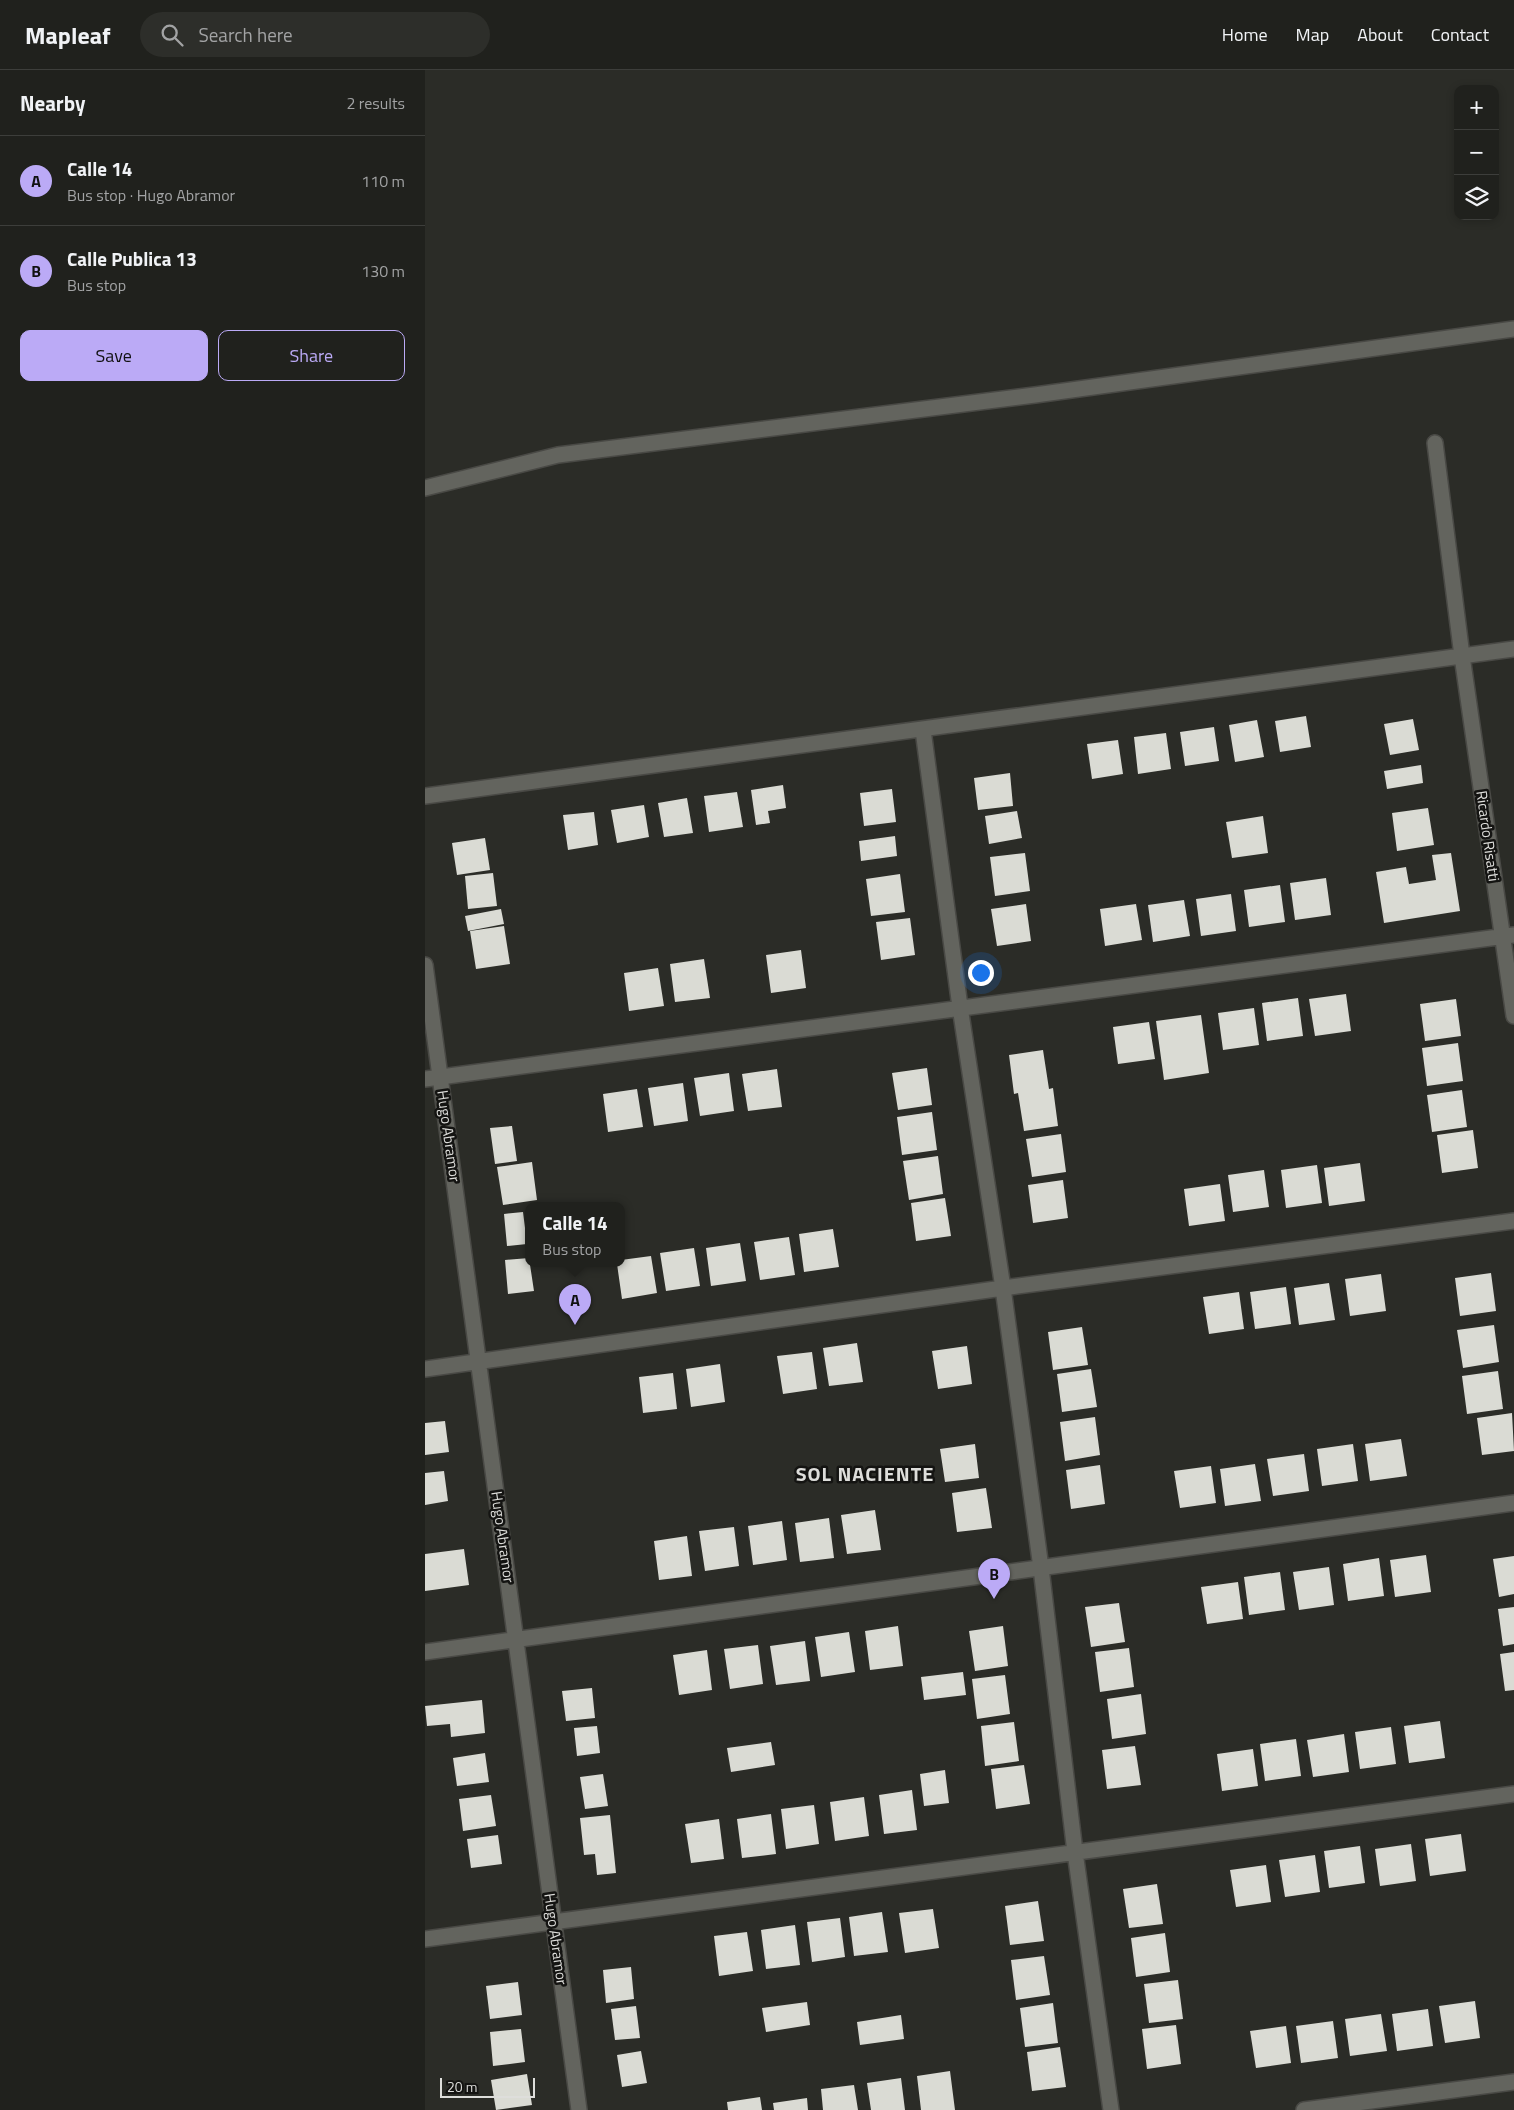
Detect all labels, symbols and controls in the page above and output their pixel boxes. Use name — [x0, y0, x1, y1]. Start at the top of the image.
search box — [140, 12, 490, 57]
text: Mapleaf — [25, 17, 110, 53]
text: Search here — [198, 20, 293, 49]
icon: search — [158, 21, 186, 49]
text: Home — [1222, 21, 1268, 48]
text: Map — [1296, 21, 1329, 48]
text: About — [1357, 21, 1403, 48]
text: Contact — [1431, 21, 1489, 48]
map controls — [1454, 85, 1499, 220]
button: + — [1454, 85, 1499, 130]
text: Nearby — [20, 87, 85, 119]
text: 2 results — [346, 91, 405, 115]
button: − — [1454, 130, 1499, 175]
text: Calle 14 — [67, 154, 132, 183]
text: A — [31, 169, 41, 193]
text: 110 m — [361, 169, 405, 193]
button: layers — [1454, 175, 1499, 220]
text: Bus stop · Hugo Abramor — [67, 183, 235, 207]
text: Calle Publica 13 — [67, 244, 197, 273]
text: B — [31, 259, 41, 283]
text: 130 m — [361, 259, 405, 283]
text: Bus stop — [67, 273, 126, 297]
button: Save — [20, 330, 208, 381]
button: Share — [218, 330, 405, 381]
street label: Ricardo Risatti — [1470, 789, 1506, 883]
your location — [968, 960, 994, 986]
street label: Hugo Abramor — [431, 1089, 467, 1183]
popup — [525, 1202, 625, 1267]
text: Calle 14 — [542, 1208, 608, 1237]
text: Bus stop — [542, 1237, 602, 1261]
pin: A — [559, 1284, 591, 1325]
district label: SOL NACIENTE — [796, 1458, 934, 1489]
street label: Hugo Abramor — [485, 1490, 521, 1584]
pin: B — [978, 1558, 1010, 1599]
street label: Hugo Abramor — [538, 1892, 574, 1986]
scale bar — [440, 2075, 535, 2098]
text: 20 m — [447, 2076, 477, 2097]

